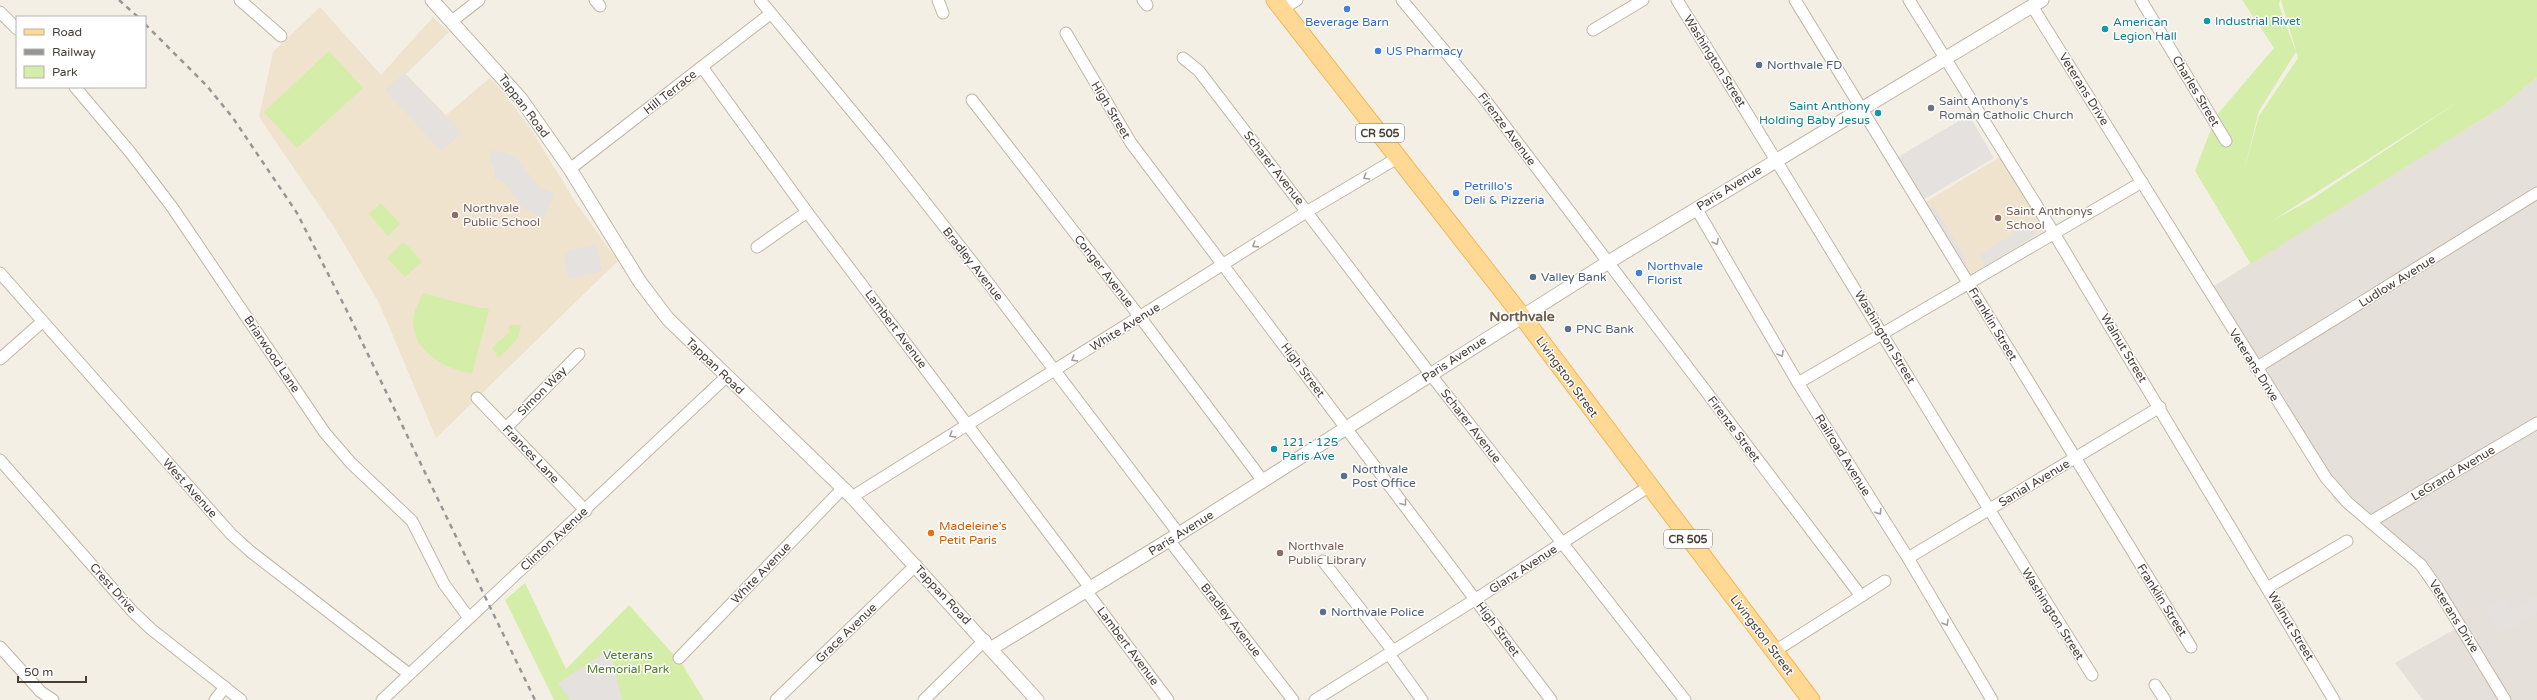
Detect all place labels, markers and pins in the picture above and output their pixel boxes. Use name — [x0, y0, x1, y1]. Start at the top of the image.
marker: Beverage Barn — [1342, 4, 1352, 14]
place label: Industrial Rivet — [2215, 14, 2301, 28]
place label: Beverage Barn — [1305, 15, 1389, 29]
place label: American Legion Hall — [2113, 15, 2177, 43]
marker: Industrial Rivet — [2202, 16, 2212, 26]
marker: American Legion Hall — [2100, 24, 2110, 34]
place label: US Pharmacy — [1386, 44, 1463, 58]
marker: US Pharmacy — [1373, 46, 1383, 56]
place label: Northvale FD — [1767, 58, 1842, 72]
marker: Northvale FD — [1754, 60, 1764, 70]
place label: Saint Anthony's Roman Catholic Church — [1939, 94, 2074, 122]
place label: Saint Anthony Holding Baby Jesus — [1759, 99, 1871, 127]
marker: Saint Anthony's Roman Catholic Church — [1926, 103, 1936, 113]
marker: Saint Anthony Holding Baby Jesus — [1873, 108, 1883, 118]
place label: Petrillo's Deli & Pizzeria — [1464, 179, 1545, 207]
marker: Petrillo's Deli & Pizzeria — [1451, 188, 1461, 198]
place label: Northvale Public School — [463, 201, 540, 229]
place label: Saint Anthonys School — [2006, 204, 2093, 232]
marker: Northvale Public School — [450, 210, 460, 220]
marker: Saint Anthonys School — [1993, 213, 2003, 223]
place label: Northvale Florist — [1647, 259, 1703, 287]
marker: Northvale Florist — [1634, 268, 1644, 278]
place label: Valley Bank — [1541, 270, 1607, 284]
marker: Valley Bank — [1528, 272, 1538, 282]
place label: PNC Bank — [1576, 322, 1635, 336]
marker: PNC Bank — [1563, 324, 1573, 334]
place label: 121 - 125 Paris Ave — [1282, 435, 1338, 463]
marker: 121 - 125 Paris Ave — [1269, 444, 1279, 454]
place label: Northvale Post Office — [1352, 462, 1416, 490]
marker: Northvale Post Office — [1339, 471, 1349, 481]
place label: Madeleine’s Petit Paris — [939, 519, 1007, 547]
marker: Madeleine’s Petit Paris — [926, 528, 936, 538]
place label: Northvale Public Library — [1288, 539, 1367, 567]
marker: Northvale Public Library — [1275, 548, 1285, 558]
place label: Northvale Police — [1331, 605, 1425, 619]
marker: Northvale Police — [1318, 607, 1328, 617]

